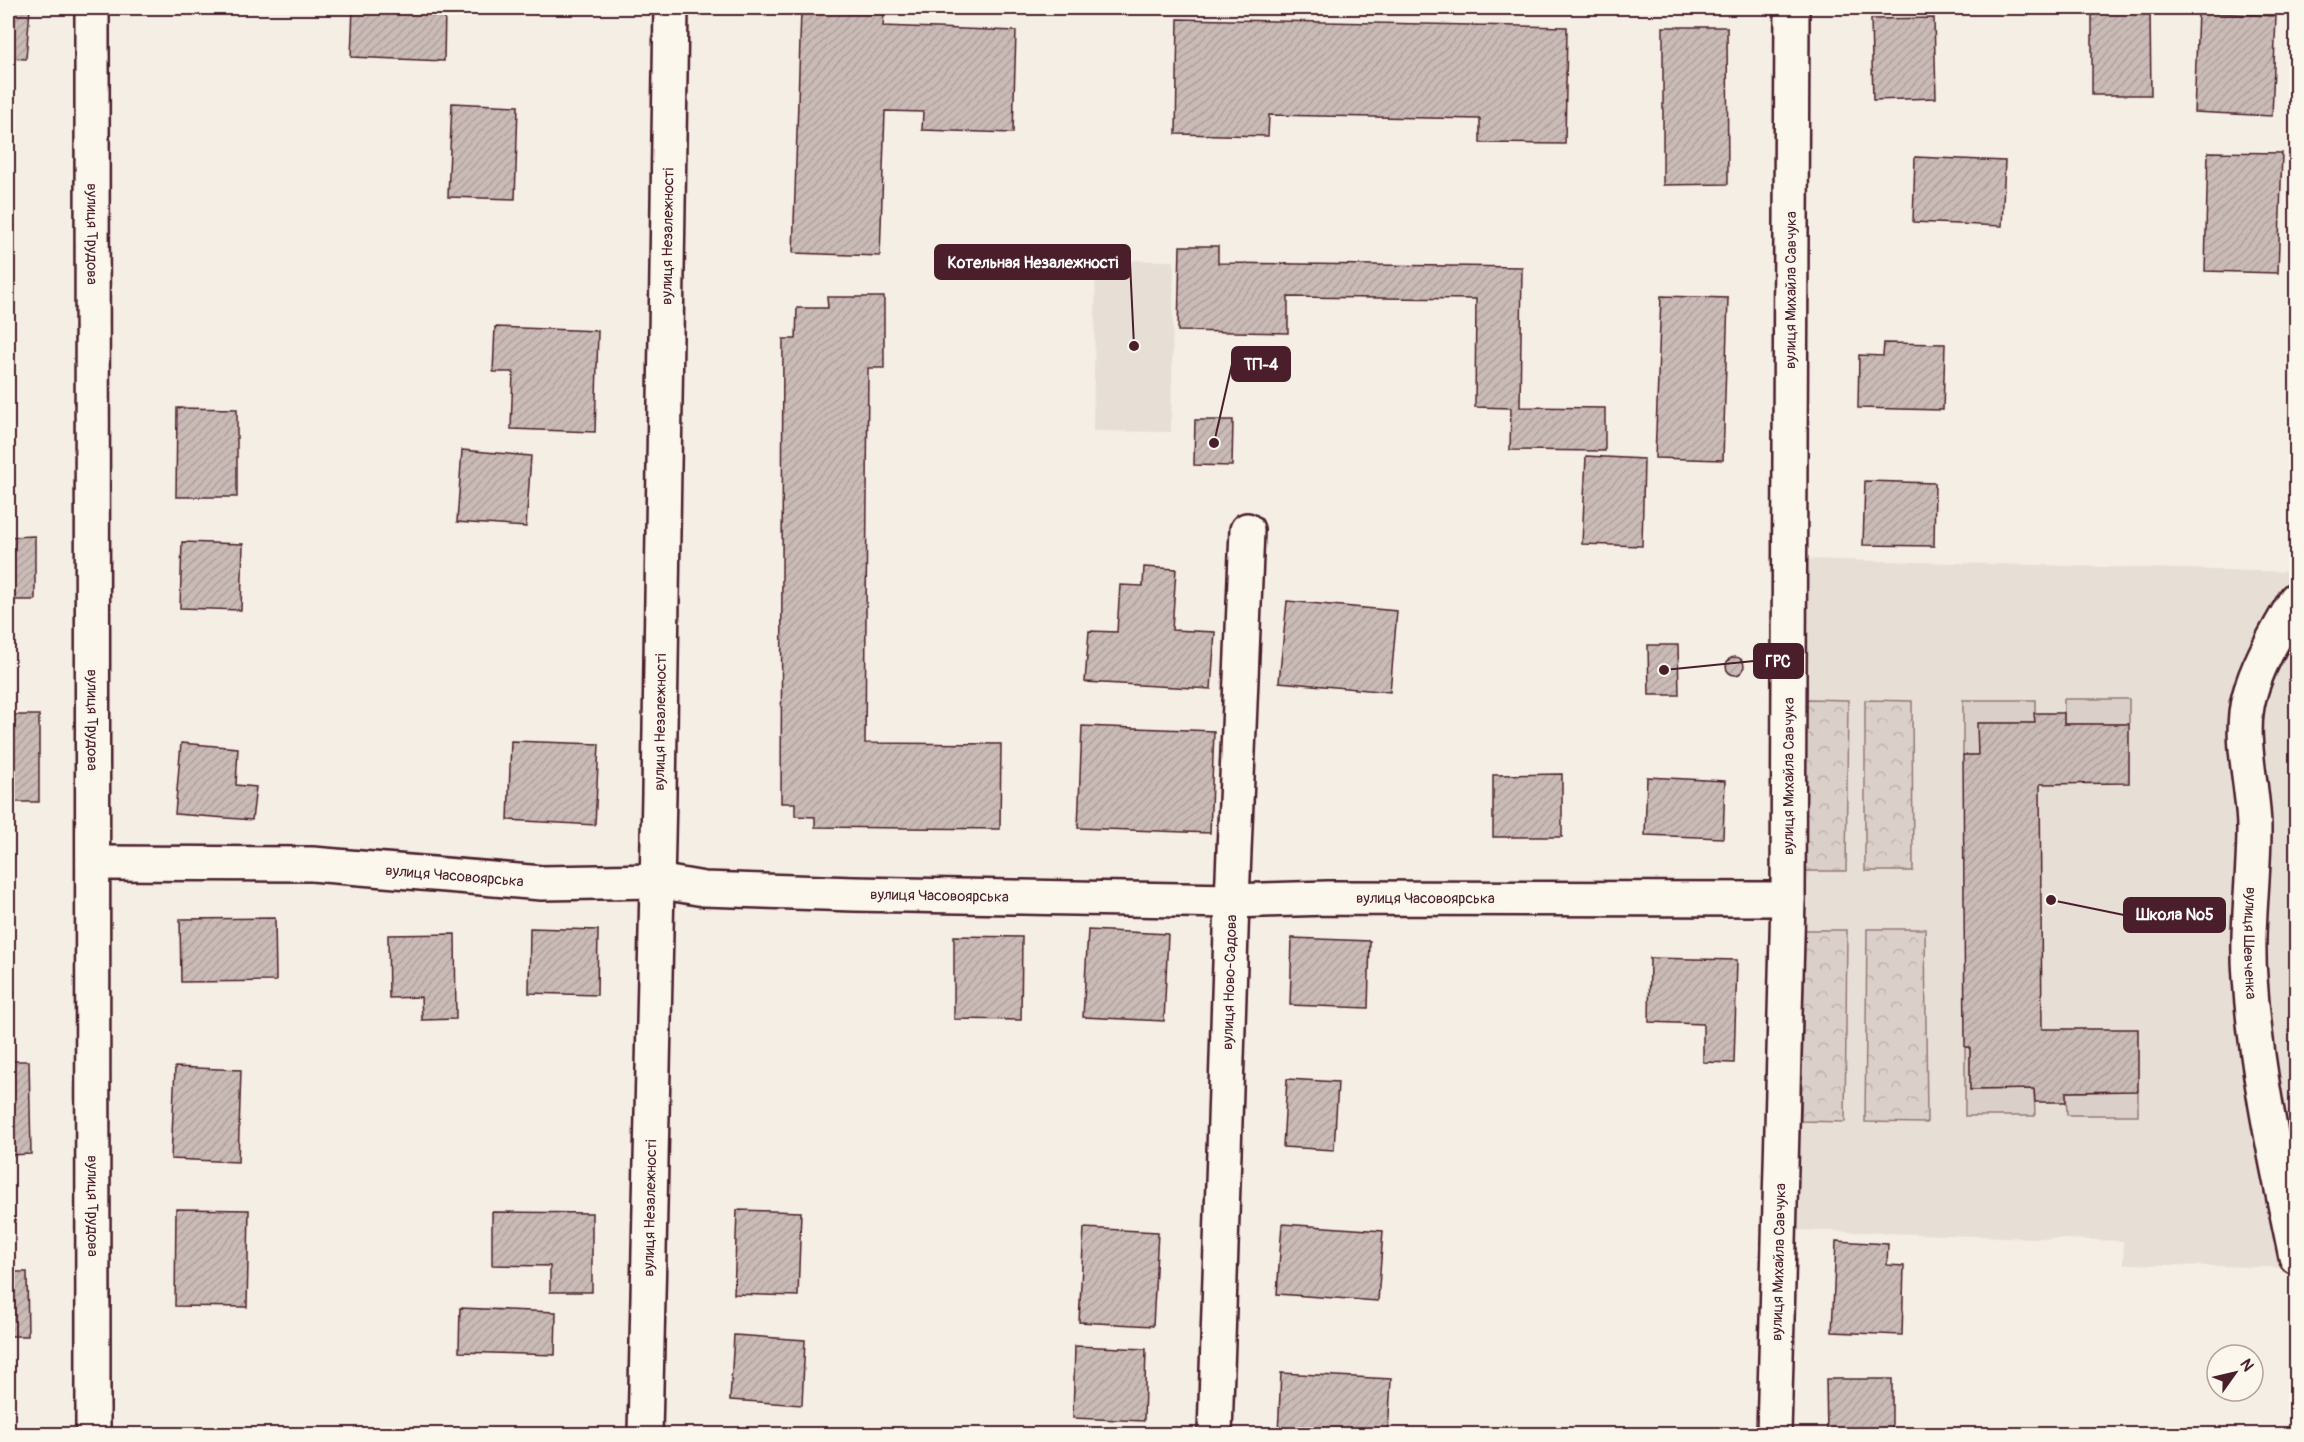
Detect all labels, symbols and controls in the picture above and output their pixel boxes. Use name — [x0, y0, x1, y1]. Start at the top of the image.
street label: вулиця Незалежності — [657, 167, 679, 305]
street label: вулиця Трудова — [82, 183, 101, 285]
street label: вулиця Михайла Савчука — [1781, 211, 1801, 369]
callout: Котельная Незалежності — [935, 245, 1130, 279]
text: Котельная Незалежності — [948, 253, 1119, 273]
callout: ТП-4 — [1232, 347, 1290, 381]
text: ТП-4 — [1243, 355, 1279, 375]
callout: ГРС — [1754, 644, 1803, 678]
text: ГРС — [1765, 652, 1791, 672]
street label: вулиця Незалежності — [650, 653, 671, 791]
street label: вулиця Трудова — [82, 669, 102, 771]
street label: вулиця Михайла Савчука — [1779, 697, 1799, 855]
street label: вулиця Часовоярська — [385, 861, 524, 891]
street label: вулиця Часовоярська — [870, 885, 1009, 907]
street label: вулиця Шевченка — [2239, 886, 2261, 1000]
street label: вулиця Часовоярська — [1356, 889, 1495, 908]
callout: Школа №5 — [2124, 898, 2225, 932]
text: Школа №5 — [2135, 905, 2214, 925]
street label: вулиця Ново-Садова — [1218, 914, 1242, 1050]
street label: вулиця Незалежності — [639, 1139, 661, 1277]
street label: вулиця Трудова — [83, 1155, 102, 1257]
street label: вулиця Михайла Савчука — [1767, 1183, 1791, 1341]
north arrow — [2205, 1343, 2265, 1403]
text: N — [2235, 1355, 2258, 1375]

